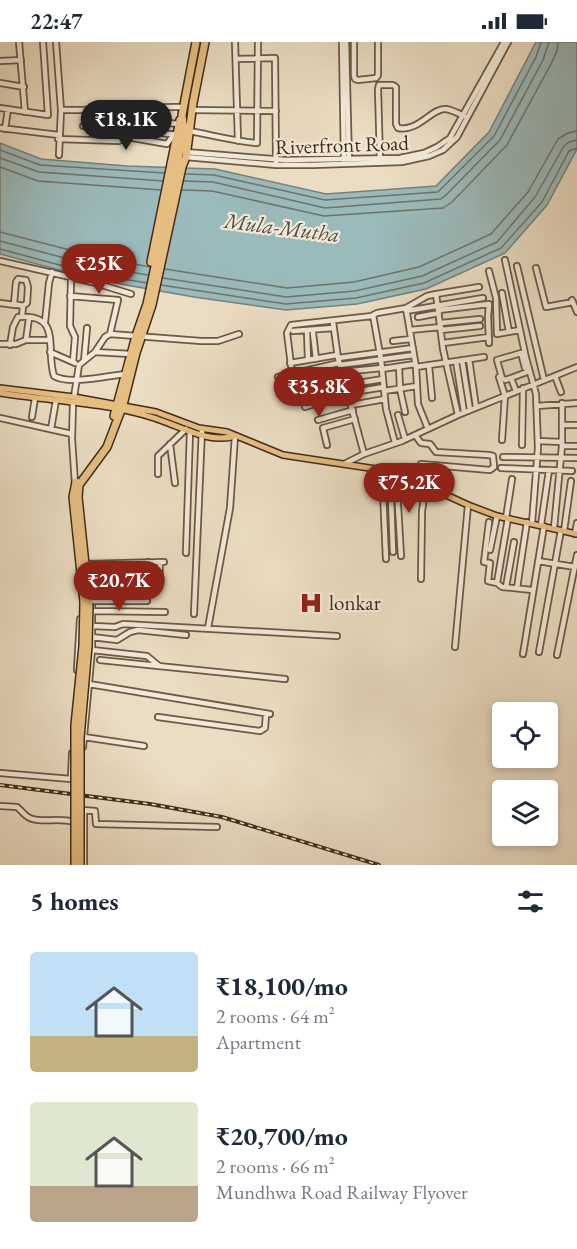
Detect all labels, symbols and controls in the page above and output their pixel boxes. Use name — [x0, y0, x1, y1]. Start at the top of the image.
text: 22:47 — [30, 7, 83, 36]
pin: ₹18.1K — [77, 100, 175, 151]
text: ₹18.1K — [95, 106, 157, 132]
street label: Riverfront Road — [275, 129, 410, 160]
water label: Mula-Mutha — [221, 206, 341, 249]
pin: ₹25K — [63, 244, 135, 295]
text: ₹25K — [76, 250, 122, 276]
pin: ₹35.8K — [270, 367, 368, 418]
text: ₹35.8K — [288, 373, 350, 399]
pin: ₹75.2K — [360, 463, 458, 514]
text: ₹75.2K — [378, 469, 440, 495]
pin: ₹20.7K — [70, 561, 168, 612]
text: ₹20.7K — [88, 567, 150, 593]
place label: lonkar — [329, 589, 381, 616]
hospital icon: lonkar — [298, 590, 324, 616]
map controls — [492, 702, 558, 846]
button: locate — [492, 702, 558, 768]
button: layers — [492, 780, 558, 846]
text: 5 homes — [30, 884, 119, 918]
icon: filters — [514, 885, 547, 918]
text: ₹18,100/mo — [216, 969, 348, 1003]
icon: home — [78, 976, 150, 1048]
text: 2 rooms · 64 m² — [216, 1003, 335, 1029]
text: Apartment — [216, 1029, 301, 1055]
text: ₹20,700/mo — [216, 1119, 348, 1153]
icon: home — [78, 1126, 150, 1198]
text: 2 rooms · 66 m² — [216, 1153, 335, 1179]
text: Mundhwa Road Railway Flyover — [216, 1179, 468, 1205]

